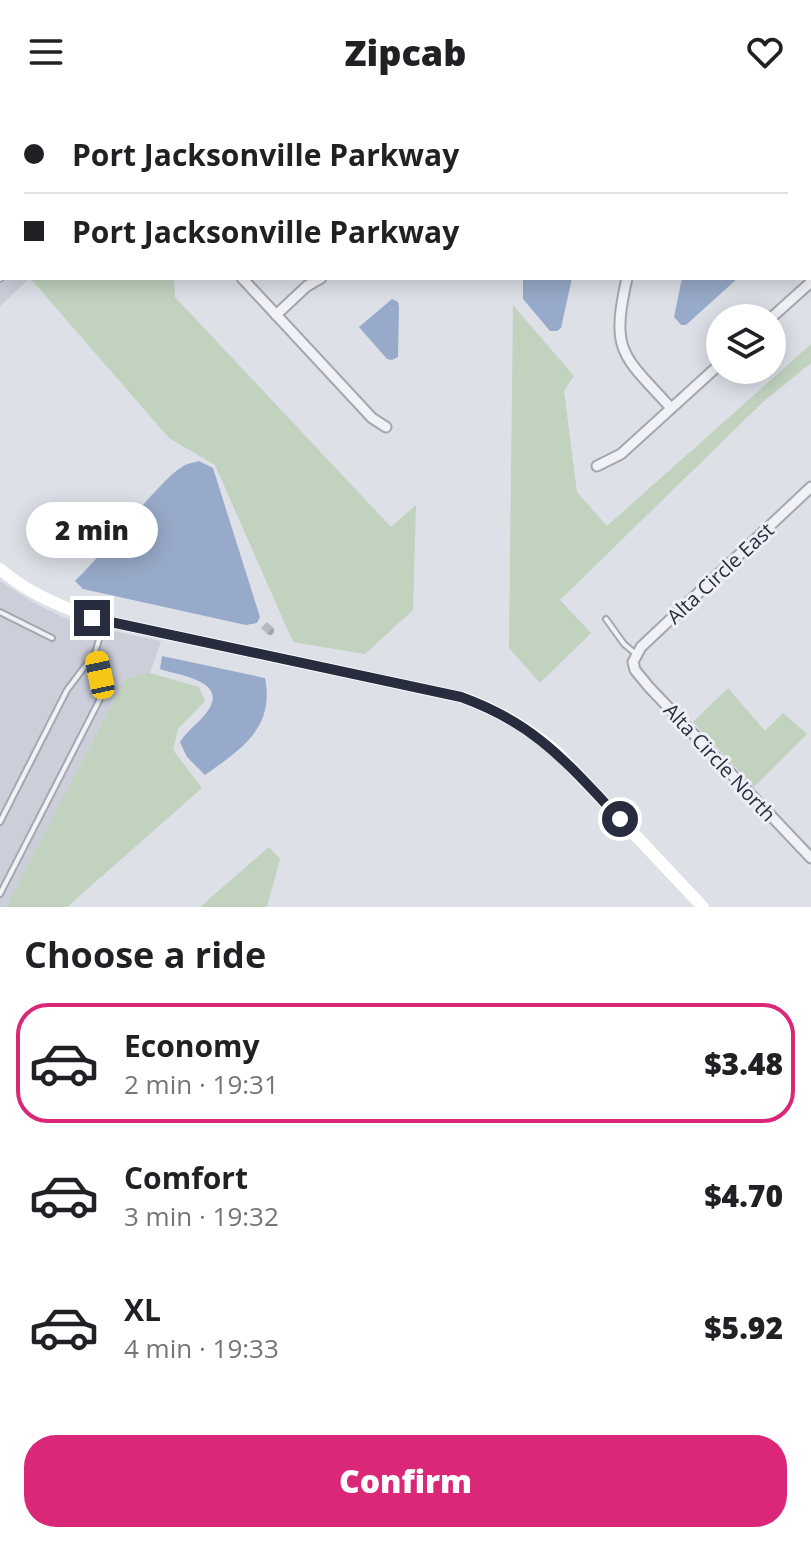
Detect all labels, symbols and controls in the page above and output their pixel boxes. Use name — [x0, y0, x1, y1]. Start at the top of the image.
text: Zipcab — [345, 28, 466, 77]
icon: menu — [24, 30, 68, 74]
icon: heart — [743, 30, 787, 74]
text: Port Jacksonville Parkway — [72, 134, 459, 175]
text: Port Jacksonville Parkway — [72, 211, 459, 252]
map controls — [706, 304, 786, 384]
button: layers — [706, 304, 786, 384]
callout: 2 min — [26, 502, 158, 558]
text: 2 min — [55, 512, 129, 548]
street label: Alta Circle East — [661, 516, 779, 630]
route end — [74, 600, 110, 636]
car — [83, 649, 117, 701]
street label: Alta Circle North — [658, 697, 782, 827]
route start — [602, 801, 638, 837]
text: Choose a ride — [24, 930, 266, 979]
text: Economy — [124, 1025, 260, 1066]
icon: car — [28, 1027, 100, 1099]
text: $3.48 — [704, 1043, 783, 1084]
text: 2 min · 19:31 — [124, 1066, 279, 1102]
text: Comfort — [124, 1157, 248, 1198]
icon: car — [28, 1159, 100, 1231]
text: $4.70 — [704, 1175, 783, 1216]
text: 3 min · 19:32 — [124, 1198, 279, 1234]
text: XL — [124, 1289, 161, 1330]
icon: car — [28, 1291, 100, 1363]
text: $5.92 — [704, 1307, 783, 1348]
text: 4 min · 19:33 — [124, 1330, 279, 1366]
button: Confirm — [24, 1435, 787, 1527]

